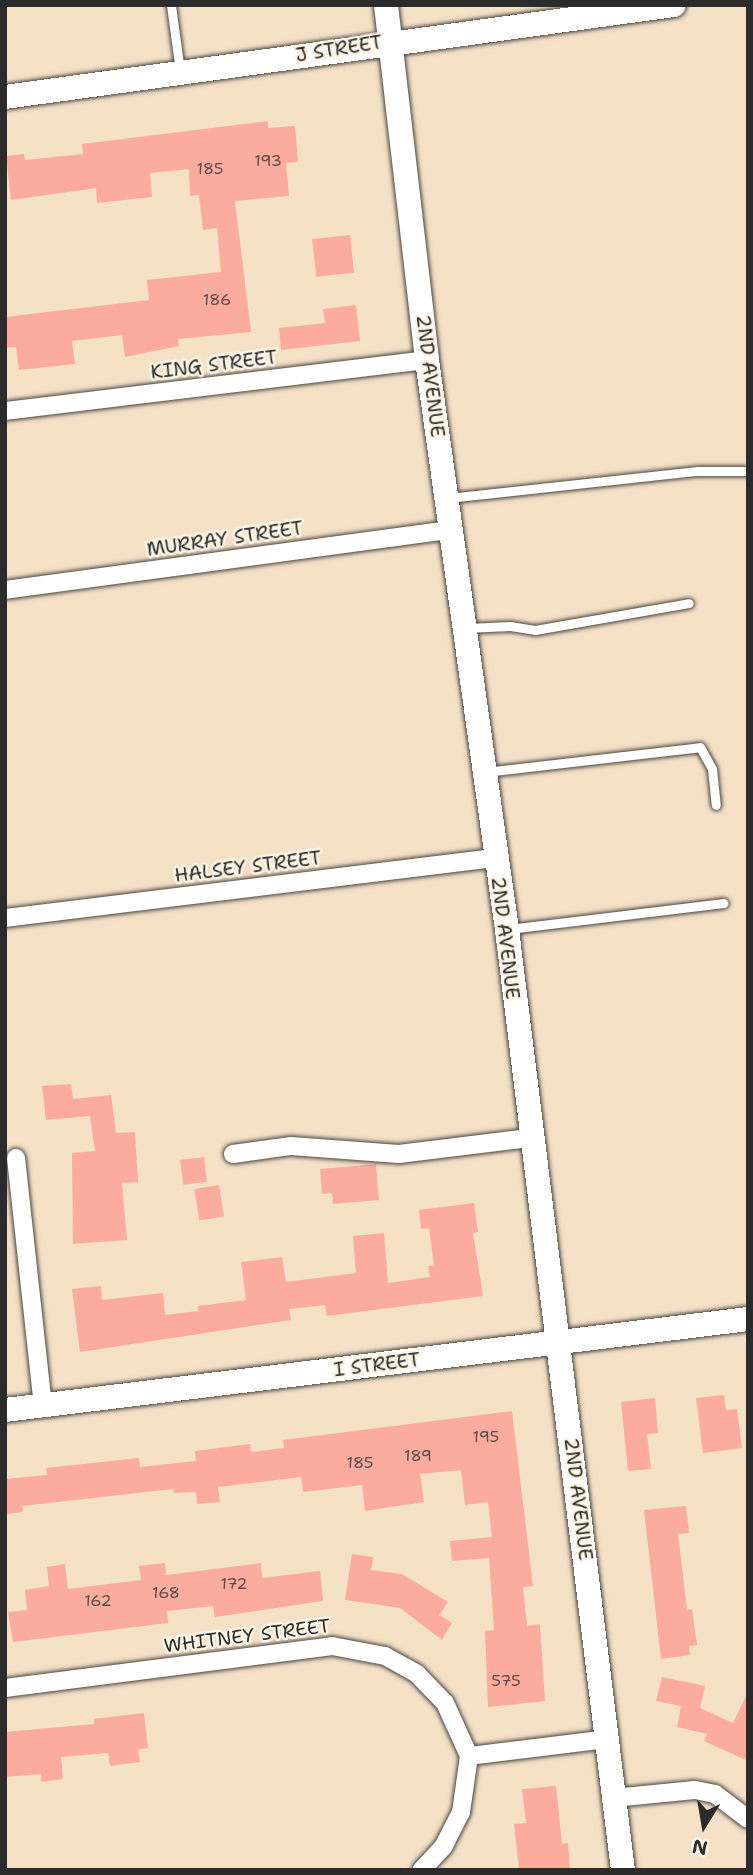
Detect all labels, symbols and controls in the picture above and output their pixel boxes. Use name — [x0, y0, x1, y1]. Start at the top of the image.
street label: J STREET — [294, 31, 384, 67]
house number: 193 — [254, 151, 282, 171]
house number: 185 — [196, 159, 224, 179]
house number: 186 — [203, 290, 231, 310]
street label: 2ND AVENUE — [411, 313, 449, 439]
street label: KING STREET — [149, 346, 279, 384]
street label: MURRAY STREET — [145, 517, 305, 561]
street label: HALSEY STREET — [173, 847, 323, 887]
street label: 2ND AVENUE — [486, 875, 524, 1001]
street label: I STREET — [333, 1348, 421, 1382]
house number: 195 — [473, 1427, 499, 1447]
street label: 2ND AVENUE — [559, 1436, 597, 1562]
house number: 189 — [404, 1446, 432, 1466]
house number: 185 — [346, 1453, 374, 1473]
house number: 172 — [221, 1574, 247, 1594]
house number: 168 — [152, 1583, 180, 1603]
house number: 162 — [84, 1591, 112, 1611]
street label: WHITNEY STREET — [163, 1614, 331, 1658]
house number: 575 — [491, 1671, 521, 1691]
north arrow — [669, 1791, 739, 1861]
text: N — [690, 1833, 710, 1861]

